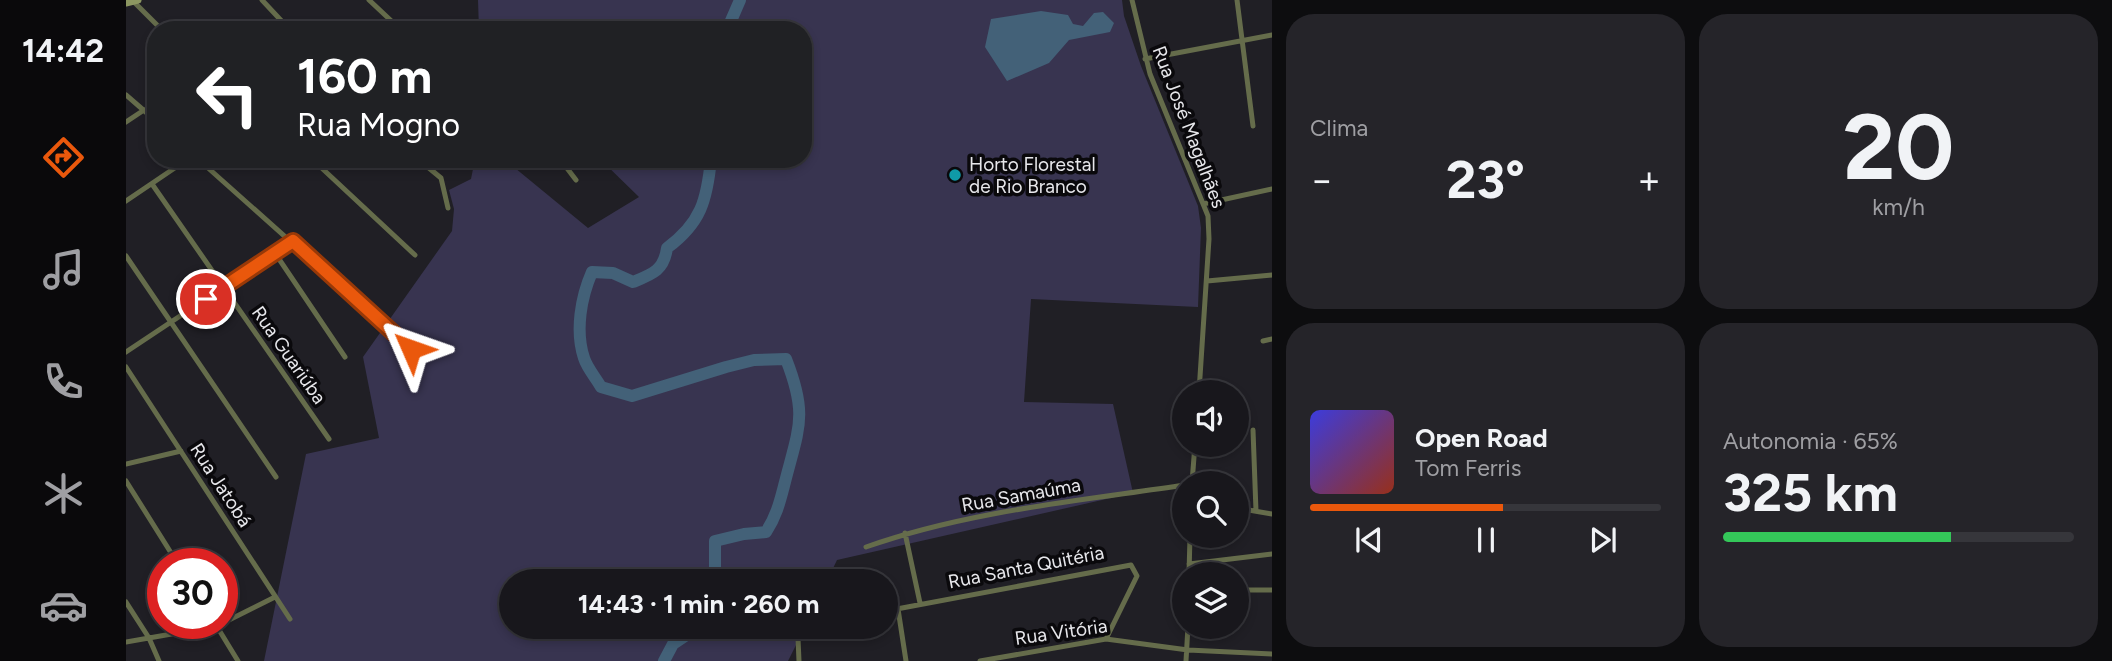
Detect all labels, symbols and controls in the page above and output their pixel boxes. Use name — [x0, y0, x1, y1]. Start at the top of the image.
text: 14:42 — [22, 32, 104, 70]
street label: Rua José Magalhães — [1147, 43, 1231, 212]
text: 160 m — [297, 46, 432, 105]
icon: left — [182, 49, 273, 140]
text: 20 — [1843, 93, 1954, 202]
text: Rua Mogno — [297, 106, 460, 144]
text: Clima — [1310, 114, 1368, 142]
icon: directions — [39, 133, 88, 182]
text: 23° — [1446, 149, 1525, 211]
place label: Horto Florestal de Rio Branco — [969, 153, 1096, 198]
text: − — [1310, 157, 1334, 203]
text: + — [1637, 157, 1661, 203]
marker: Horto Florestal de Rio Branco — [947, 167, 963, 183]
text: km/h — [1872, 193, 1925, 221]
icon: music — [39, 245, 88, 294]
pin — [176, 269, 236, 329]
icon: arrive — [187, 280, 225, 318]
street label: Rua Guariúba — [247, 302, 331, 408]
position arrow — [374, 312, 448, 386]
icon: phone — [39, 357, 88, 406]
map controls — [1172, 380, 1249, 639]
button: sound — [1172, 380, 1249, 457]
text: Open Road — [1415, 422, 1548, 454]
text: Autonomia · 65% — [1723, 427, 1898, 455]
street label: Rua Jatobá — [185, 439, 257, 531]
text: Tom Ferris — [1415, 454, 1521, 482]
text: 325 km — [1723, 462, 1898, 524]
icon: climate — [39, 469, 88, 518]
button: search — [1172, 471, 1249, 548]
street label: Rua Samaúma — [960, 473, 1082, 517]
icon: previous — [1350, 521, 1388, 559]
icon: pause — [1467, 521, 1505, 559]
icon: next — [1584, 521, 1622, 559]
street label: Rua Santa Quitéria — [946, 541, 1106, 593]
speed limit sign: 30 — [147, 548, 238, 639]
button: layers — [1172, 562, 1249, 639]
icon: car — [39, 581, 88, 630]
text: 14:43 · 1 min · 260 m — [578, 588, 819, 620]
street label: Rua Vitória — [1013, 614, 1109, 650]

